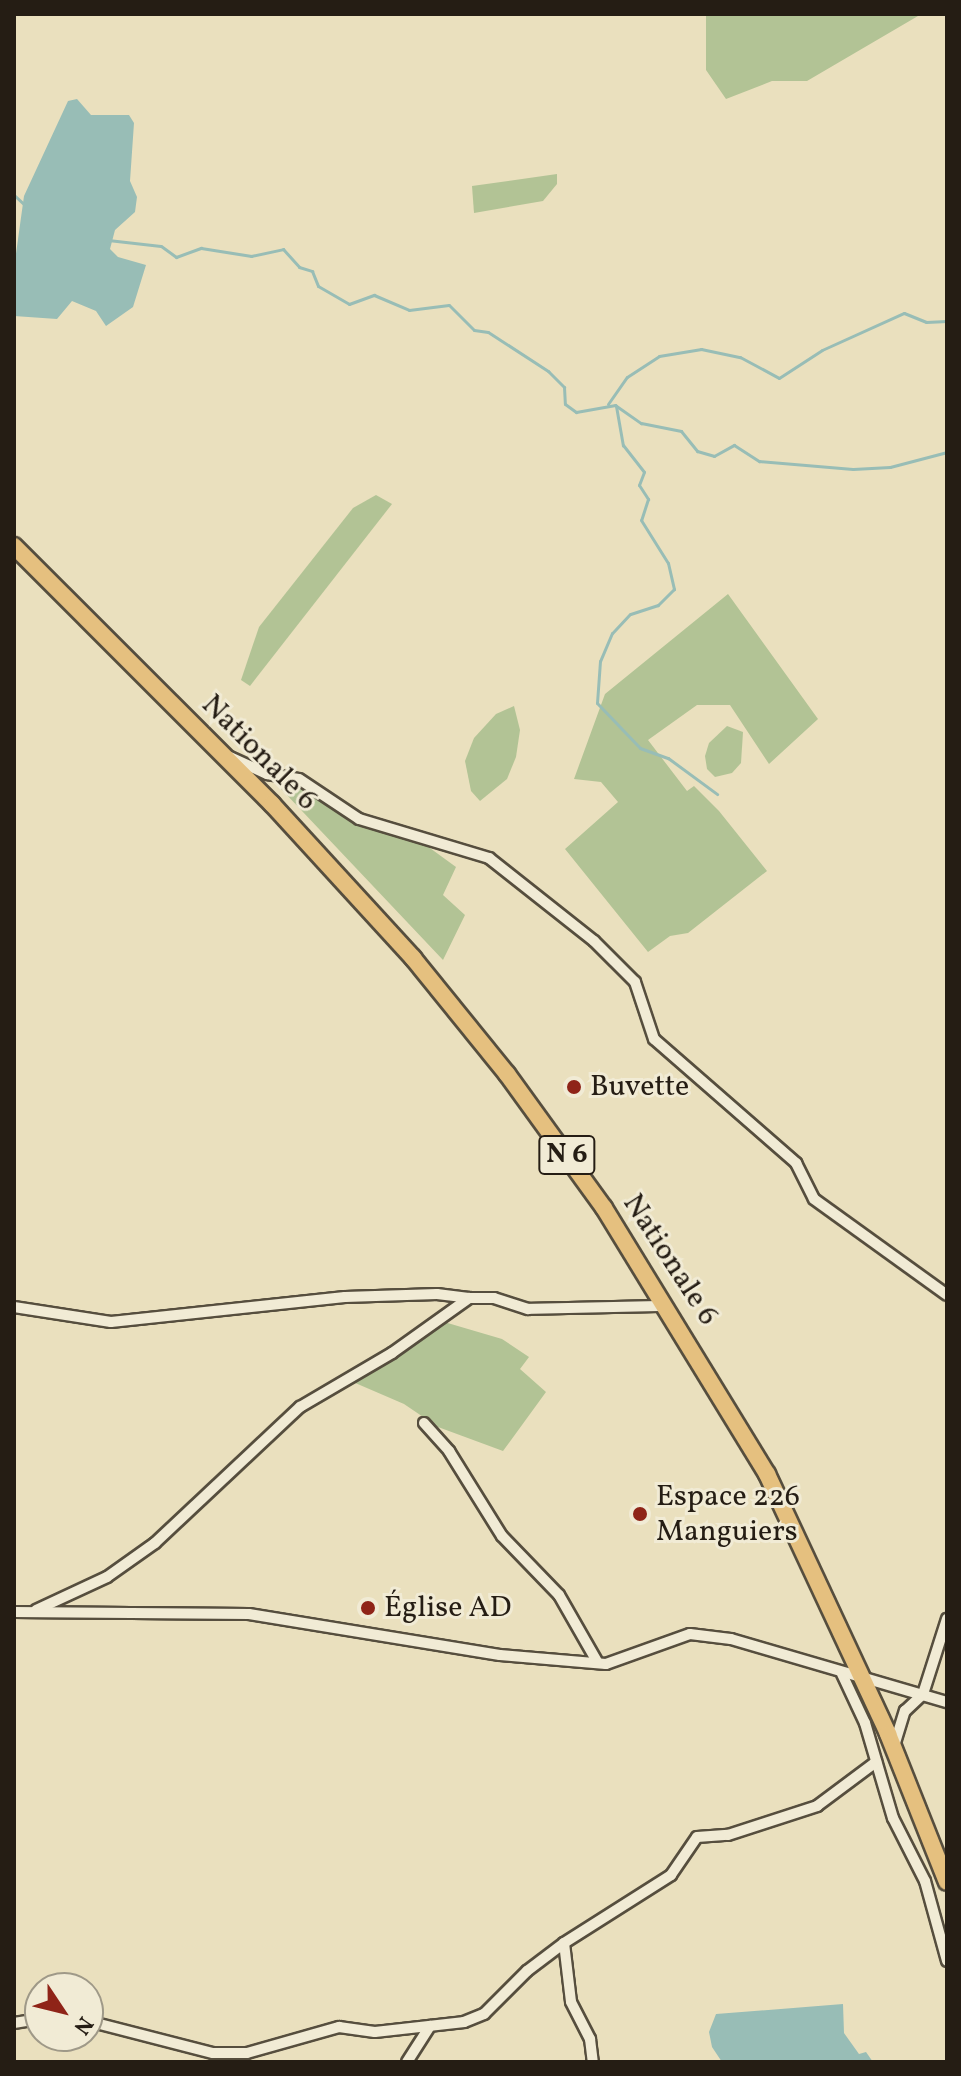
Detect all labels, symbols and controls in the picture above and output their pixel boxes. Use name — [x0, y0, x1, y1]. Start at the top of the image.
street label: Nationale 6 — [193, 687, 325, 819]
place label: Buvette — [590, 1069, 689, 1105]
marker: Buvette — [565, 1078, 583, 1096]
road number: N 6 — [537, 1131, 597, 1179]
street label: Nationale 6 — [614, 1188, 726, 1332]
place label: Espace 226 Manguiers — [656, 1479, 800, 1550]
marker: Espace 226 Manguiers — [631, 1505, 649, 1523]
place label: Église AD — [384, 1590, 511, 1626]
marker: Église AD — [359, 1599, 377, 1617]
north arrow — [24, 1972, 104, 2052]
text: N — [65, 2009, 100, 2040]

